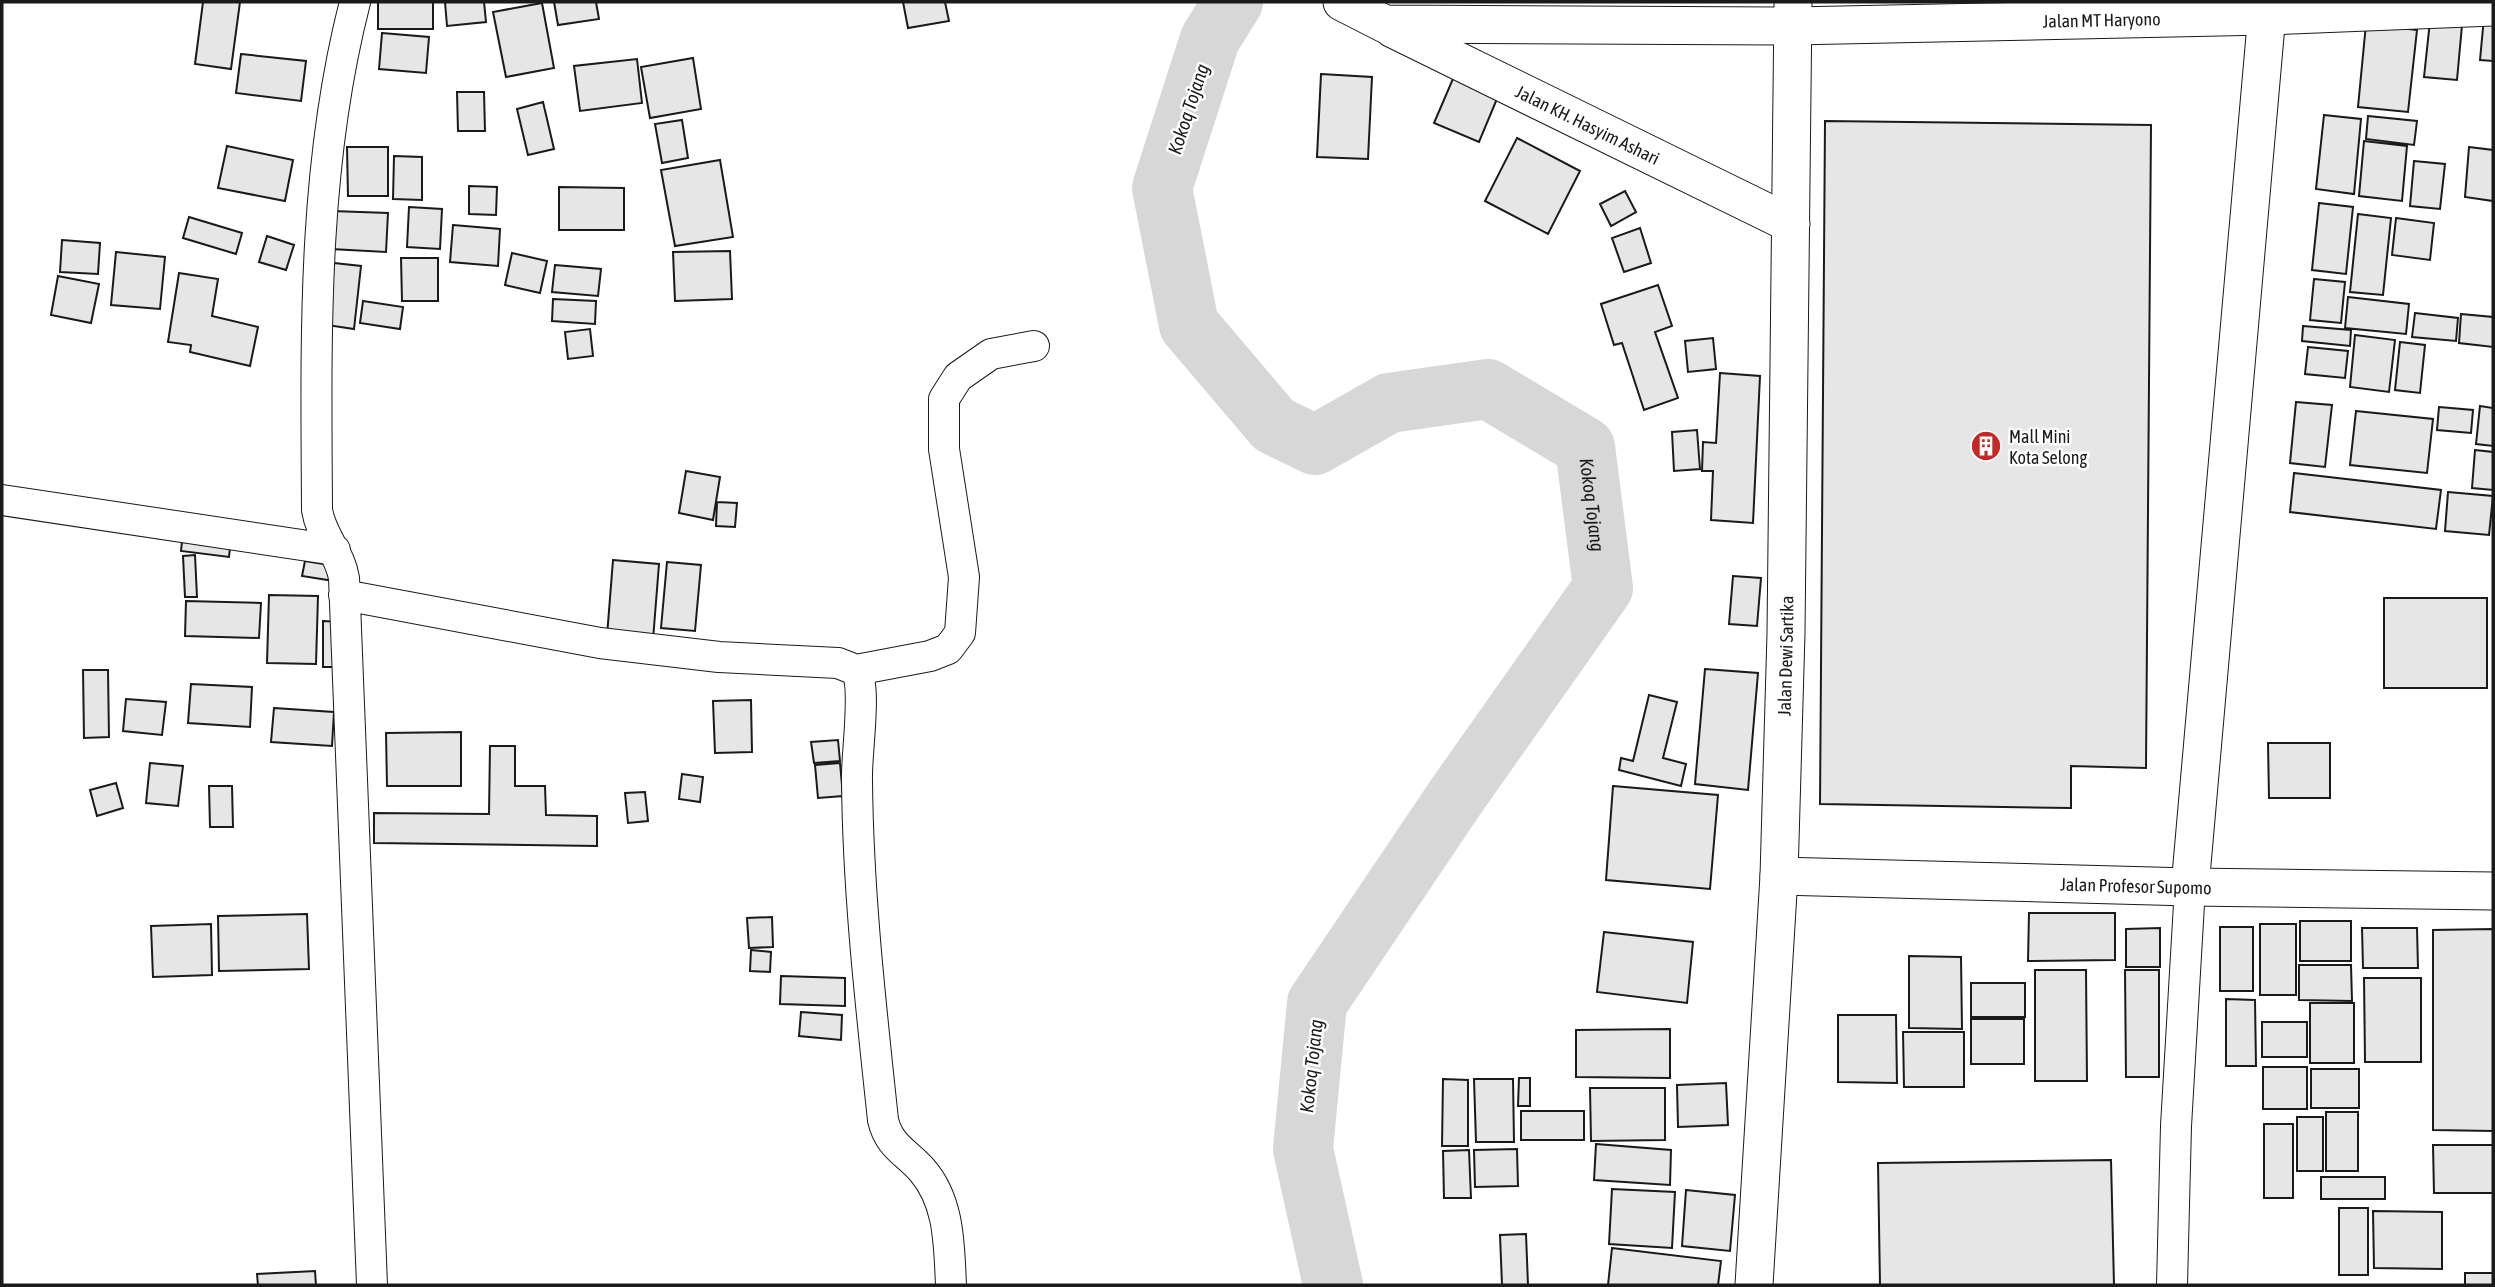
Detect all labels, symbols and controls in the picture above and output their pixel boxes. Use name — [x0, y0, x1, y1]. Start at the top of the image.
street label: Jalan MT Haryono — [2042, 8, 2161, 31]
water label: Kokoq Tojang — [1163, 61, 1213, 157]
street label: Jalan KH. Hasyim Ashari — [1513, 80, 1663, 169]
place label: Mall Mini Kota Selong — [2009, 426, 2087, 468]
building icon: Mall Mini Kota Selong — [1969, 429, 2003, 463]
water label: Kokoq Tojang — [1576, 457, 1609, 553]
street label: Jalan Dewi Sartika — [1773, 595, 1797, 716]
street label: Jalan Profesor Supomo — [2060, 873, 2212, 898]
water label: Kokoq Tojang — [1295, 1018, 1327, 1114]

